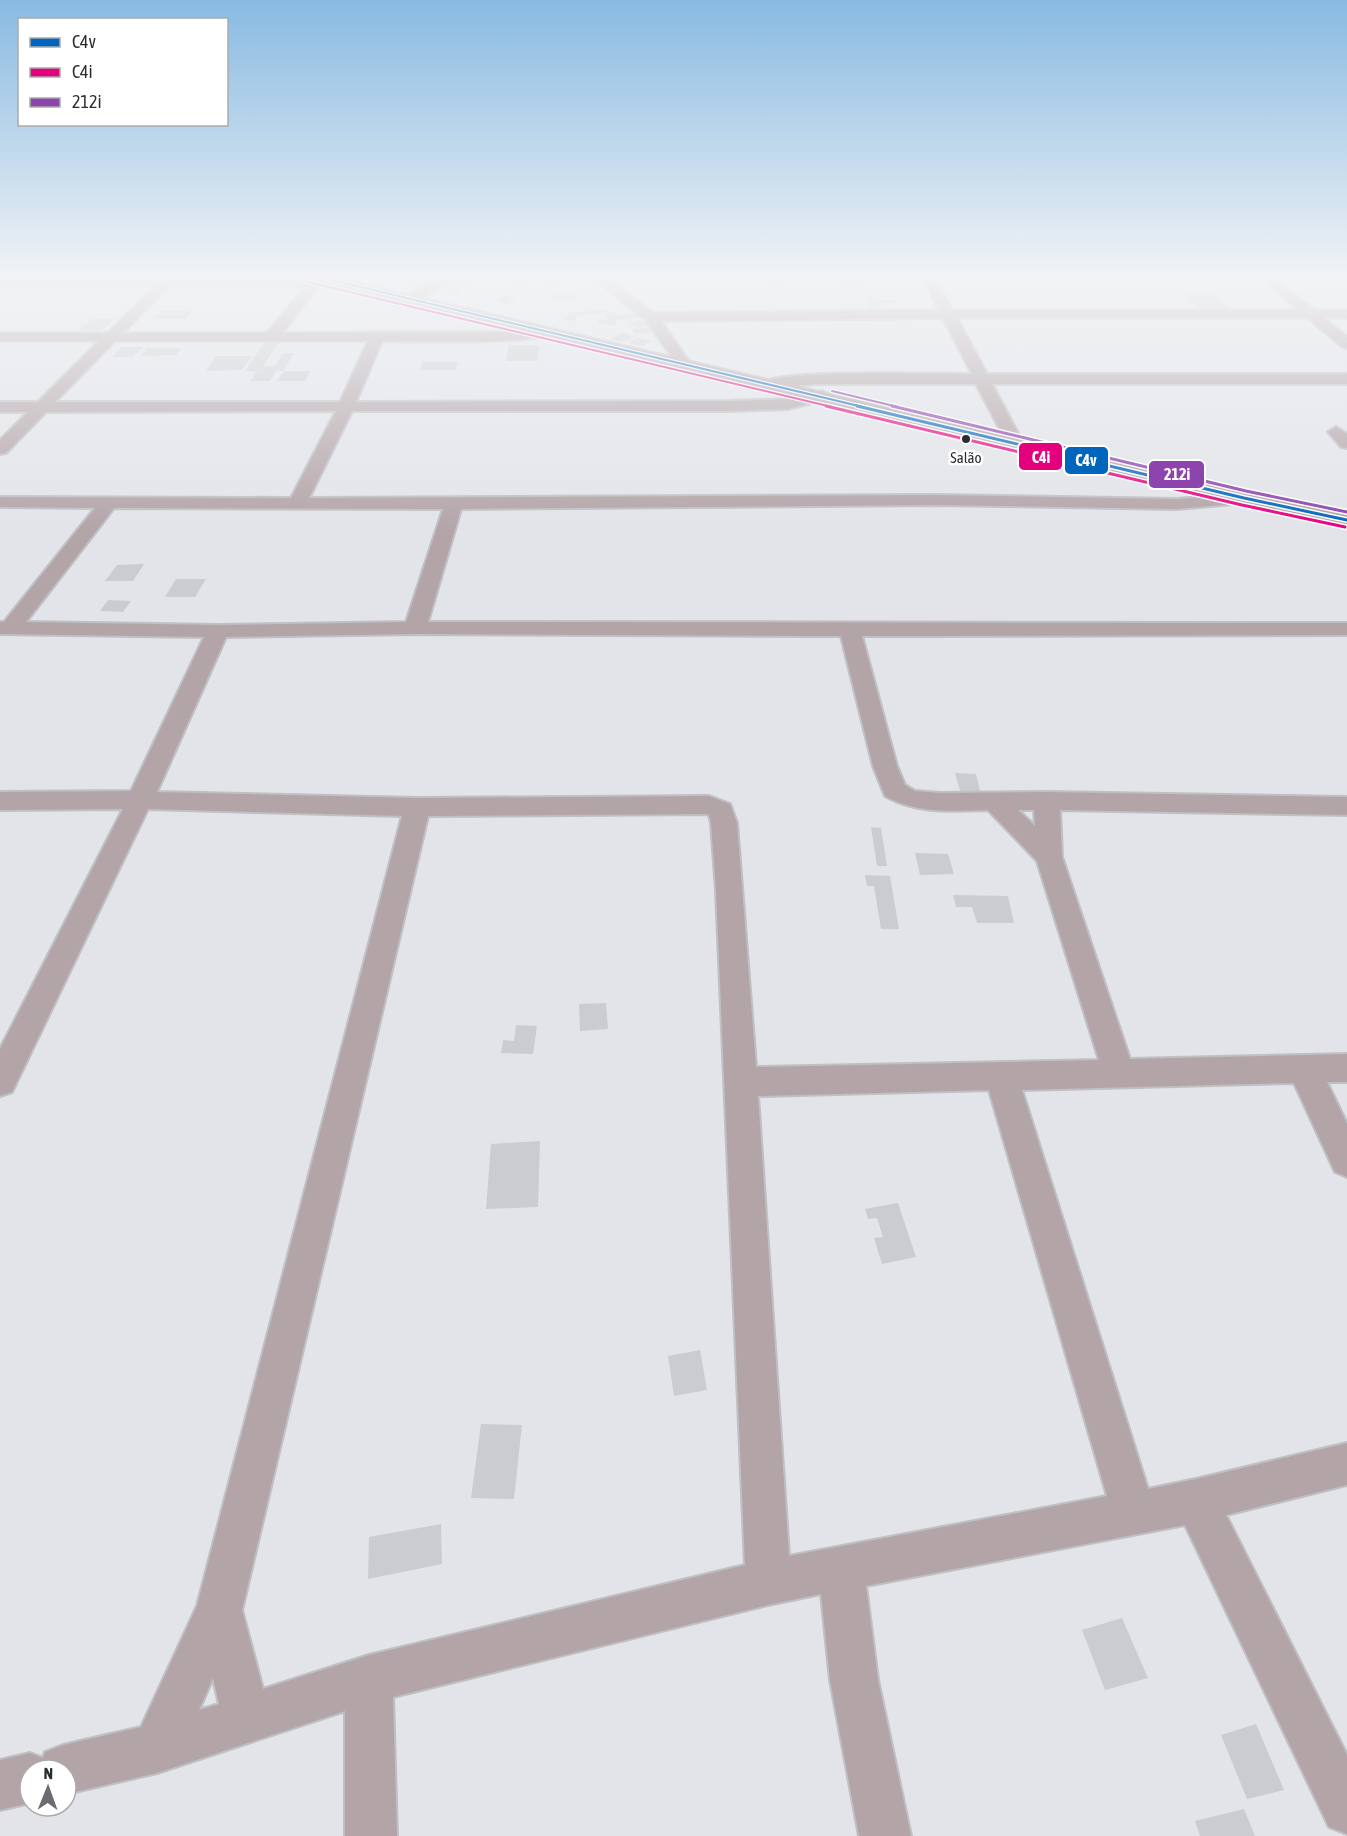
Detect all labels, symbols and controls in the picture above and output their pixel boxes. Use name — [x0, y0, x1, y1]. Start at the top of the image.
legend — [18, 18, 228, 126]
text: C4v — [72, 31, 96, 52]
text: C4i — [72, 61, 93, 82]
text: 212i — [72, 91, 102, 112]
marker: Salão — [960, 433, 972, 445]
line badge: C4i — [1018, 442, 1063, 471]
line badge: C4v — [1064, 446, 1109, 475]
text: C4i — [1032, 448, 1051, 466]
place label: Salão — [950, 449, 982, 466]
text: C4v — [1075, 451, 1097, 469]
line badge: 212i — [1148, 460, 1205, 489]
text: 212i — [1164, 465, 1190, 483]
north arrow — [18, 1758, 78, 1818]
text: N — [43, 1764, 53, 1782]

